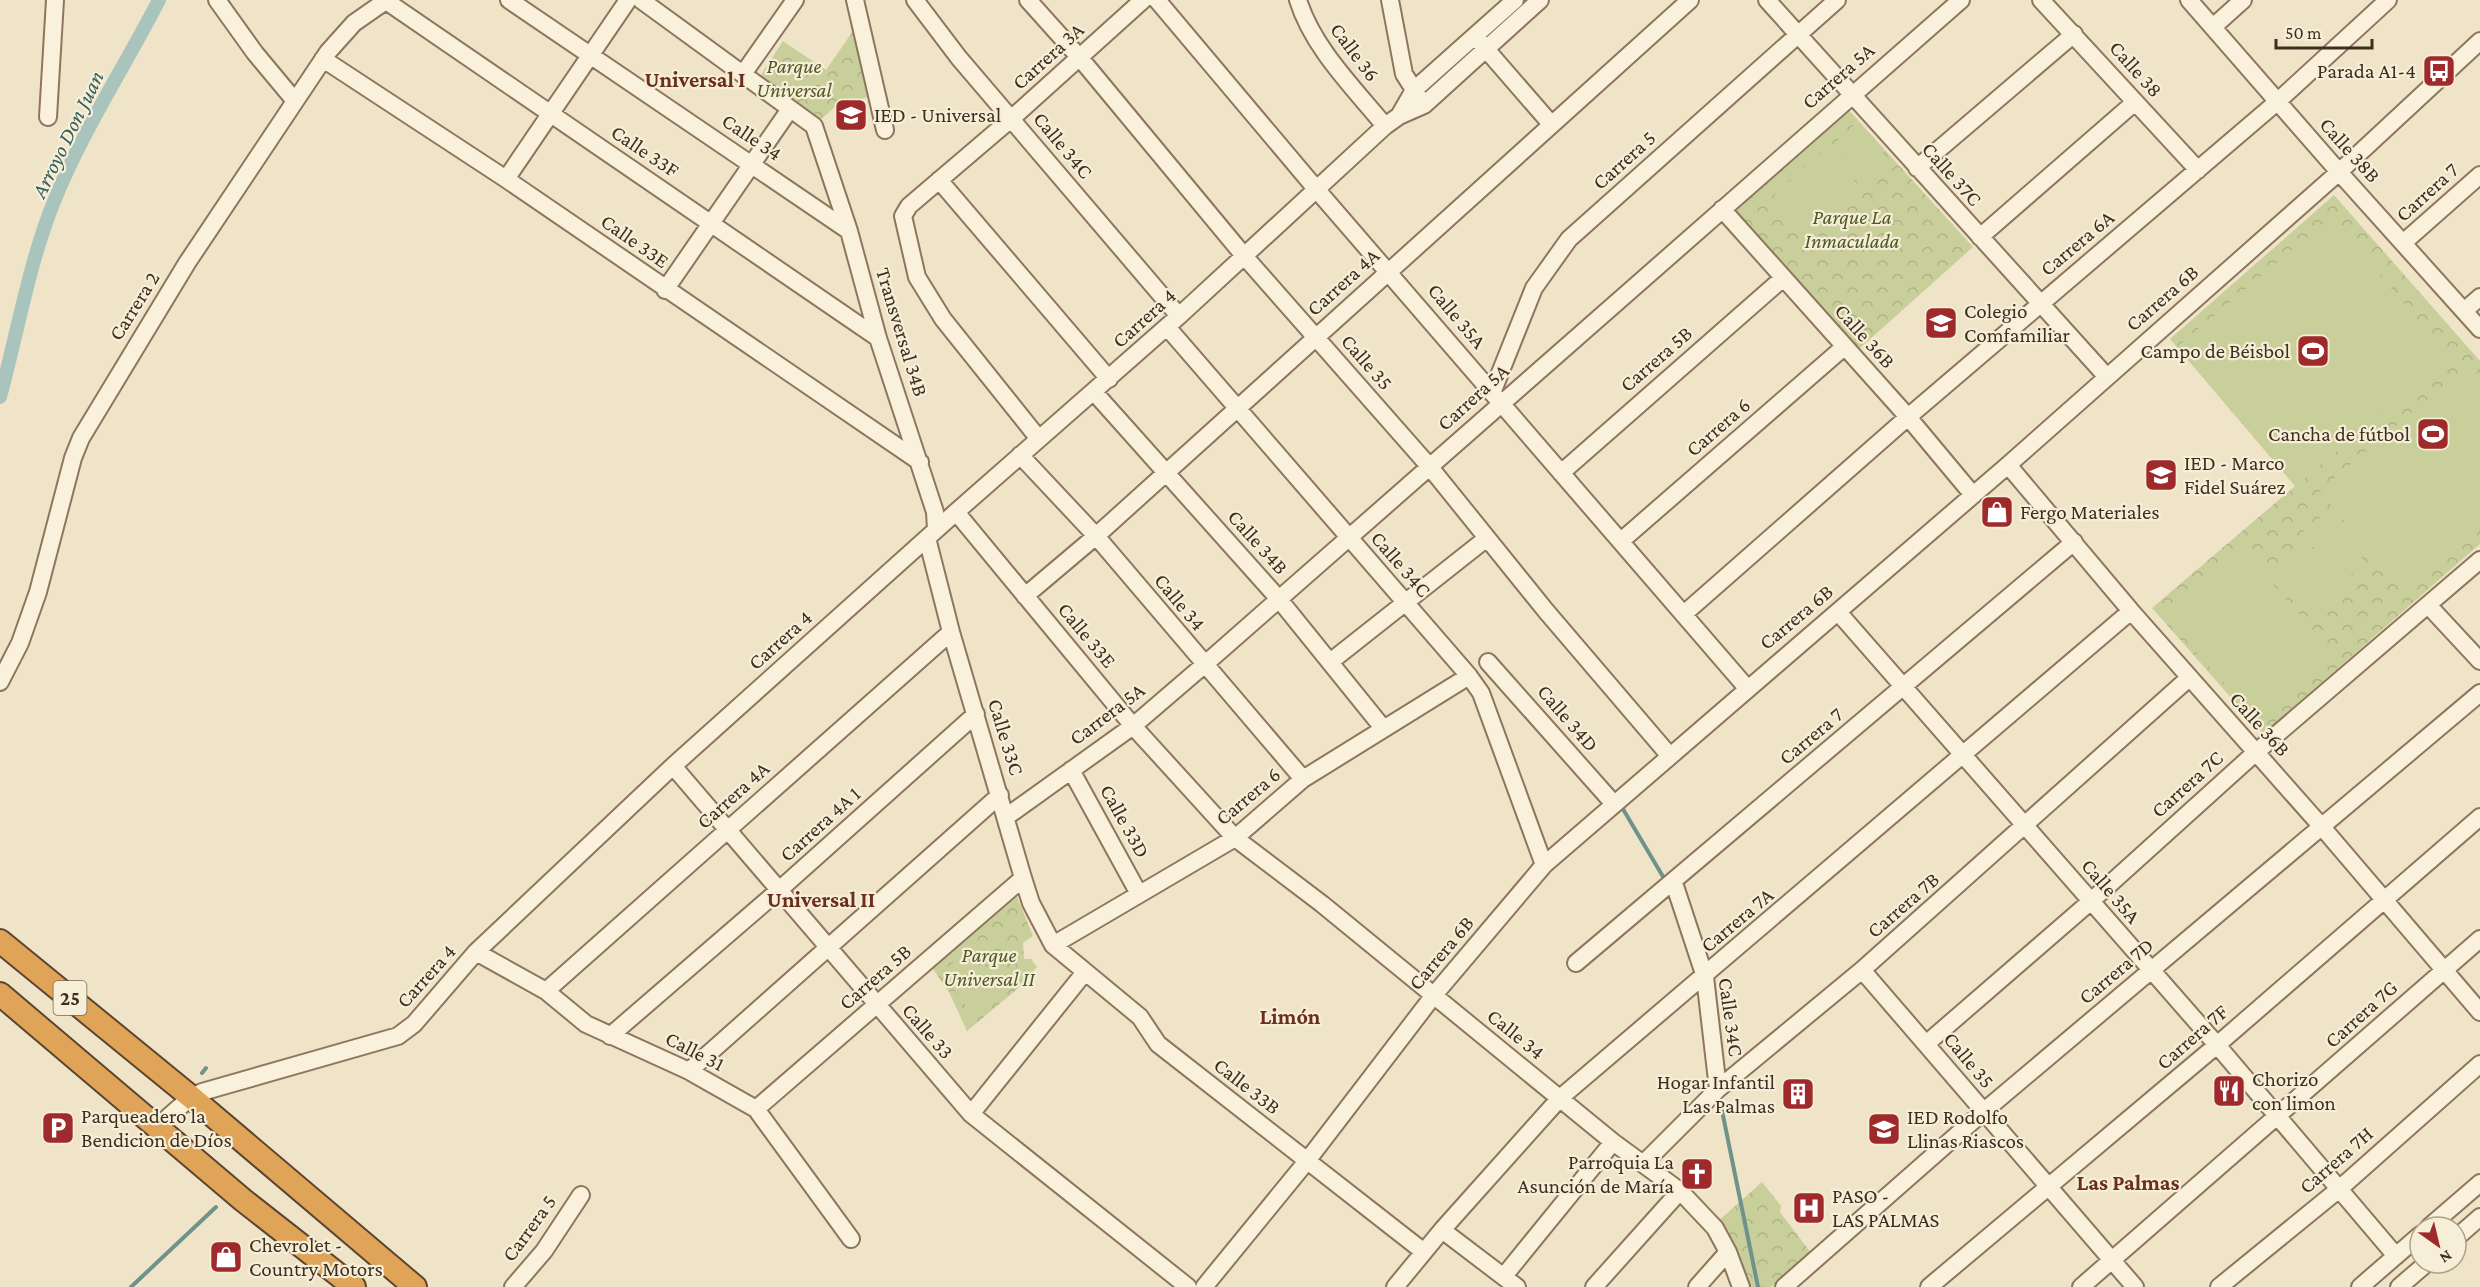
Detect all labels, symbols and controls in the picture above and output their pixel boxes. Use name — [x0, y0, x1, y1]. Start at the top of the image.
scale bar — [2276, 12, 2372, 50]
street label: Carrera 3A — [1007, 18, 1089, 94]
street label: Calle 36 — [1325, 18, 1385, 86]
text: 50 m — [2285, 23, 2322, 43]
street label: Calle 38 — [2105, 36, 2167, 102]
street label: Carrera 5A — [1797, 38, 1879, 114]
bus stop icon: Parada A1-4 — [2421, 53, 2457, 89]
park label: Parque Universal — [756, 54, 833, 102]
place label: Parada A1-4 — [2317, 59, 2416, 83]
water label: Arroyo Don Juan — [26, 67, 109, 203]
district label: Universal I — [645, 67, 745, 92]
school or university icon: IED - Universal — [833, 97, 869, 133]
place label: IED - Universal — [874, 103, 1001, 127]
street label: Calle 34C — [1028, 107, 1098, 183]
street label: Calle 34 — [718, 108, 786, 166]
street label: Calle 38B — [2315, 113, 2385, 187]
street label: Calle 33F — [607, 120, 684, 183]
street label: Carrera 5 — [1588, 126, 1660, 194]
street label: Calle 37C — [1917, 137, 1987, 211]
street label: Carrera 7 — [2391, 157, 2464, 226]
park label: Parque La Inmaculada — [1805, 205, 1900, 253]
street label: Carrera 6A — [2035, 205, 2119, 281]
street label: Calle 33E — [596, 209, 674, 273]
street label: Carrera 4A — [1302, 243, 1384, 321]
street label: Carrera 6B — [2121, 260, 2203, 336]
street label: Transversal 34B — [871, 265, 933, 399]
street label: Carrera 2 — [104, 267, 164, 345]
street label: Calle 35A — [1423, 279, 1491, 354]
street label: Carrera 4 — [1107, 283, 1181, 353]
street label: Calle 36B — [1830, 299, 1900, 373]
place label: Colegio Comfamiliar — [1964, 299, 2071, 347]
school or university icon: Colegio Comfamiliar — [1923, 305, 1959, 341]
street label: Carrera 5B — [1615, 321, 1697, 397]
street label: Calle 35 — [1336, 329, 1398, 395]
sports icon: Campo de Béisbol — [2295, 333, 2331, 369]
place label: Campo de Béisbol — [2140, 339, 2290, 363]
street label: Carrera 5A — [1432, 359, 1514, 435]
street label: Carrera 6 — [1681, 393, 1755, 461]
sports icon: Cancha de fútbol — [2415, 416, 2451, 452]
place label: Cancha de fútbol — [2268, 422, 2410, 446]
place label: IED - Marco Fidel Suárez — [2184, 451, 2285, 499]
school or university icon: IED - Marco Fidel Suárez — [2143, 457, 2179, 493]
shop icon: Fergo Materiales — [1979, 494, 2015, 530]
place label: Fergo Materiales — [2020, 500, 2159, 524]
street label: Calle 34B — [1223, 505, 1293, 579]
street label: Calle 34C — [1366, 526, 1436, 602]
street label: Calle 34 — [1149, 569, 1211, 635]
street label: Carrera 6B — [1754, 579, 1838, 655]
street label: Calle 33E — [1053, 598, 1121, 672]
street label: Carrera 4 — [743, 605, 817, 675]
street label: Carrera 5A — [1065, 678, 1149, 750]
street label: Calle 34D — [1532, 680, 1604, 756]
street label: Calle 36B — [2225, 687, 2295, 761]
street label: Calle 33C — [983, 696, 1029, 778]
street label: Carrera 7 — [1774, 702, 1848, 770]
street label: Carrera 7C — [2146, 746, 2228, 822]
street label: Carrera 4A — [692, 756, 774, 834]
street label: Carrera 6 — [1211, 762, 1285, 830]
street label: Calle 33D — [1095, 780, 1155, 862]
street label: Carrera 4A 1 — [775, 782, 865, 866]
street label: Calle 35A — [2076, 854, 2146, 928]
street label: Carrera 7B — [1862, 867, 1944, 943]
street label: Carrera 7A — [1696, 883, 1778, 957]
district label: Universal II — [767, 887, 875, 912]
street label: Carrera 6B — [1403, 911, 1479, 995]
street label: Carrera 7D — [2074, 933, 2158, 1009]
street label: Carrera 4 — [391, 939, 461, 1013]
street label: Carrera 5B — [834, 939, 916, 1015]
park label: Parque Universal II — [943, 943, 1036, 991]
street label: Carrera 7G — [2320, 975, 2402, 1053]
street label: Calle 34C — [1714, 976, 1748, 1058]
road number: 25 — [54, 981, 86, 1015]
street label: Calle 33 — [897, 998, 959, 1064]
street label: Carrera 7F — [2151, 999, 2233, 1074]
district label: Limón — [1260, 1004, 1321, 1029]
street label: Calle 34 — [1482, 1004, 1550, 1064]
street label: Calle 31 — [661, 1026, 729, 1076]
street label: Calle 35 — [1939, 1027, 1999, 1093]
street label: Calle 33B — [1209, 1053, 1285, 1119]
place label: Chorizo con limon — [2252, 1067, 2336, 1115]
place label: Hogar Infantil Las Palmas — [1657, 1070, 1775, 1118]
restaurant icon: Chorizo con limon — [2211, 1073, 2247, 1109]
building icon: Hogar Infantil Las Palmas — [1780, 1076, 1816, 1112]
place label: Parqueadero la Bendicion de Díos — [81, 1104, 232, 1152]
place label: IED Rodolfo Llinas Riascos — [1907, 1105, 2024, 1153]
parking icon: Parqueadero la Bendicion de Díos — [40, 1110, 76, 1146]
school or university icon: IED Rodolfo Llinas Riascos — [1866, 1111, 1902, 1147]
street label: Carrera 7H — [2294, 1121, 2378, 1199]
place label: Parroquia La Asunción de María — [1518, 1150, 1674, 1198]
church icon: Parroquia La Asunción de María — [1679, 1156, 1715, 1192]
district label: Las Palmas — [2076, 1170, 2180, 1195]
place label: PASO - LAS PALMAS — [1832, 1184, 1940, 1232]
street label: Carrera 5 — [497, 1190, 561, 1266]
hospital icon: PASO - LAS PALMAS — [1791, 1190, 1827, 1226]
north arrow — [2408, 1215, 2468, 1275]
place label: Chevrolet - Country Motors — [249, 1233, 383, 1281]
shop icon: Chevrolet - Country Motors — [208, 1239, 244, 1275]
text: N — [2437, 1247, 2455, 1267]

